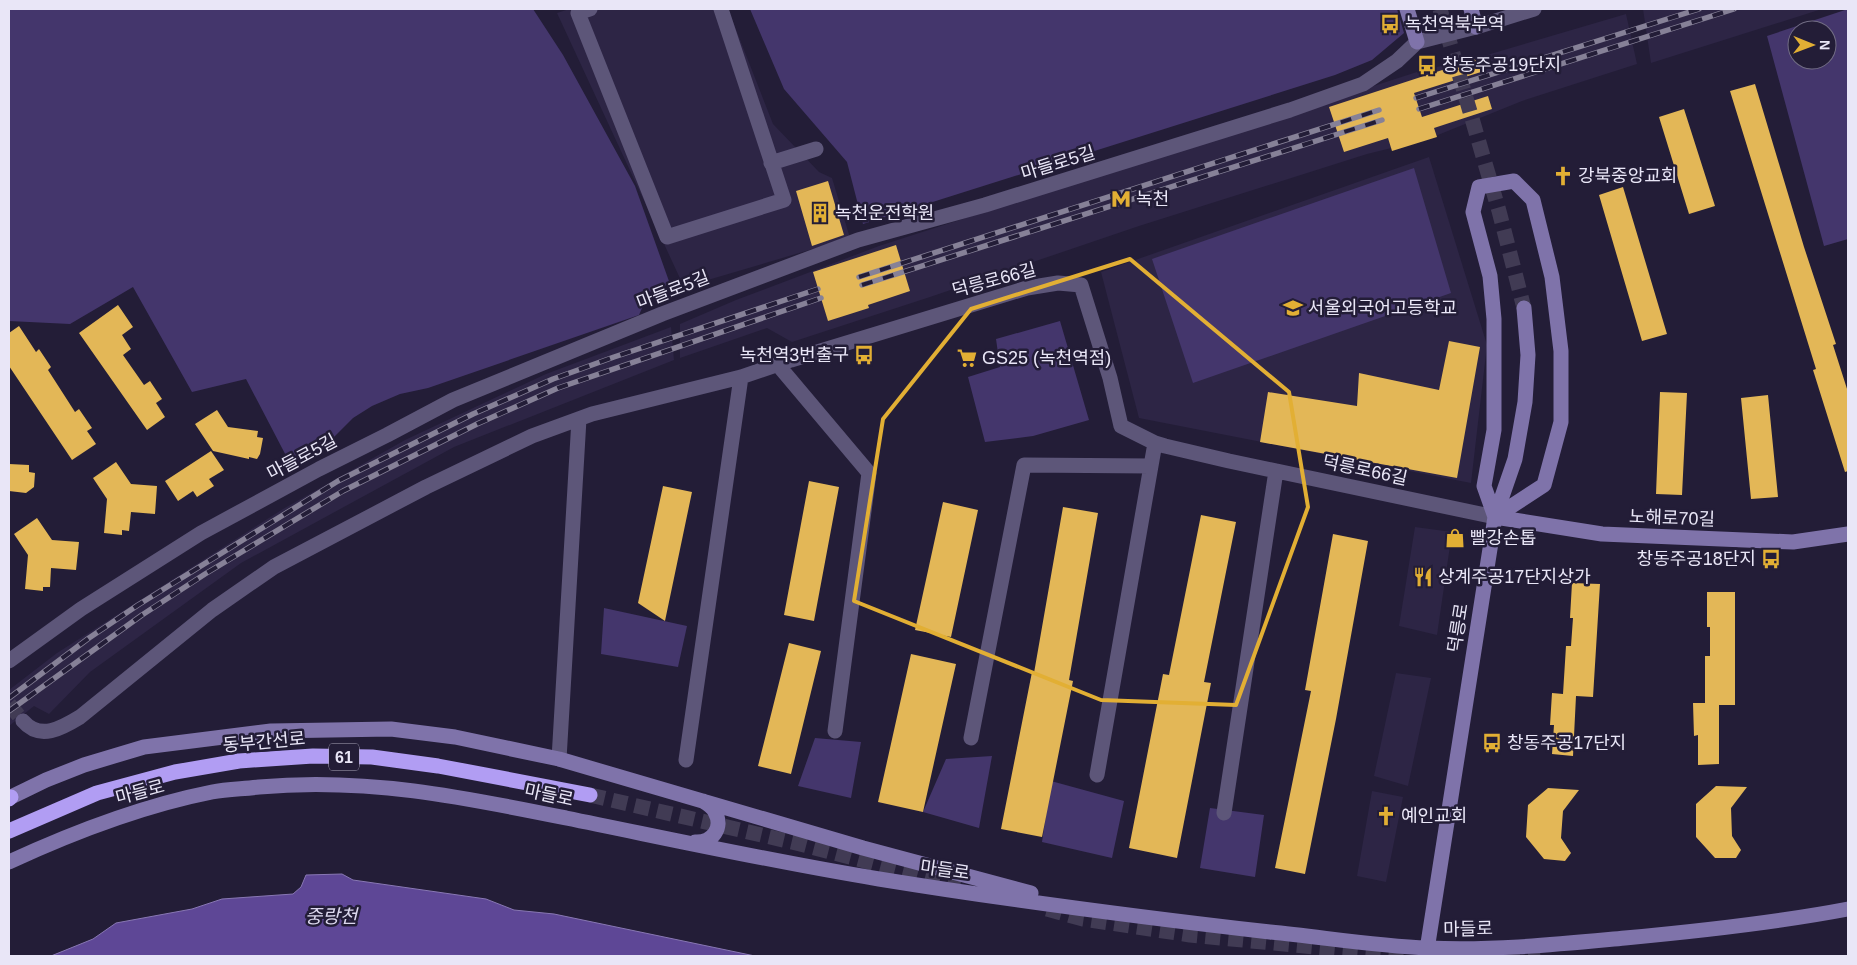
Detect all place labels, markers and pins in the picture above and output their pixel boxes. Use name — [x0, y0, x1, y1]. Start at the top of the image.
bus stop icon: 녹천역북부역 — [1379, 13, 1401, 35]
place label: 녹천역북부역 — [1405, 14, 1504, 34]
bus stop icon: 창동주공19단지 — [1416, 54, 1438, 76]
place label: 창동주공19단지 — [1442, 55, 1561, 75]
church icon: 강북중앙교회 — [1552, 165, 1574, 187]
place label: 강북중앙교회 — [1578, 166, 1677, 186]
metro station icon: 녹천 — [1110, 188, 1132, 210]
place label: 녹천 — [1136, 189, 1169, 209]
building icon: 녹천운전학원 — [809, 202, 831, 224]
place label: 녹천운전학원 — [835, 203, 934, 223]
school or university icon: 서울외국어고등학교 — [1282, 297, 1304, 319]
place label: 서울외국어고등학교 — [1308, 298, 1457, 318]
bus stop icon: 녹천역3번출구 — [853, 344, 875, 366]
place label: 녹천역3번출구 — [740, 345, 849, 365]
supermarket icon: GS25 (녹천역점) — [956, 347, 978, 369]
place label: GS25 (녹천역점) — [982, 348, 1111, 368]
shop icon: 빨강손톱 — [1444, 527, 1466, 549]
place label: 빨강손톱 — [1470, 528, 1536, 548]
bus stop icon: 창동주공18단지 — [1760, 548, 1782, 570]
place label: 창동주공18단지 — [1637, 549, 1756, 569]
restaurant icon: 상계주공17단지상가 — [1412, 566, 1434, 588]
place label: 상계주공17단지상가 — [1438, 567, 1591, 587]
bus stop icon: 창동주공17단지 — [1481, 732, 1503, 754]
place label: 창동주공17단지 — [1507, 733, 1626, 753]
church icon: 예인교회 — [1375, 805, 1397, 827]
place label: 예인교회 — [1401, 806, 1467, 826]

